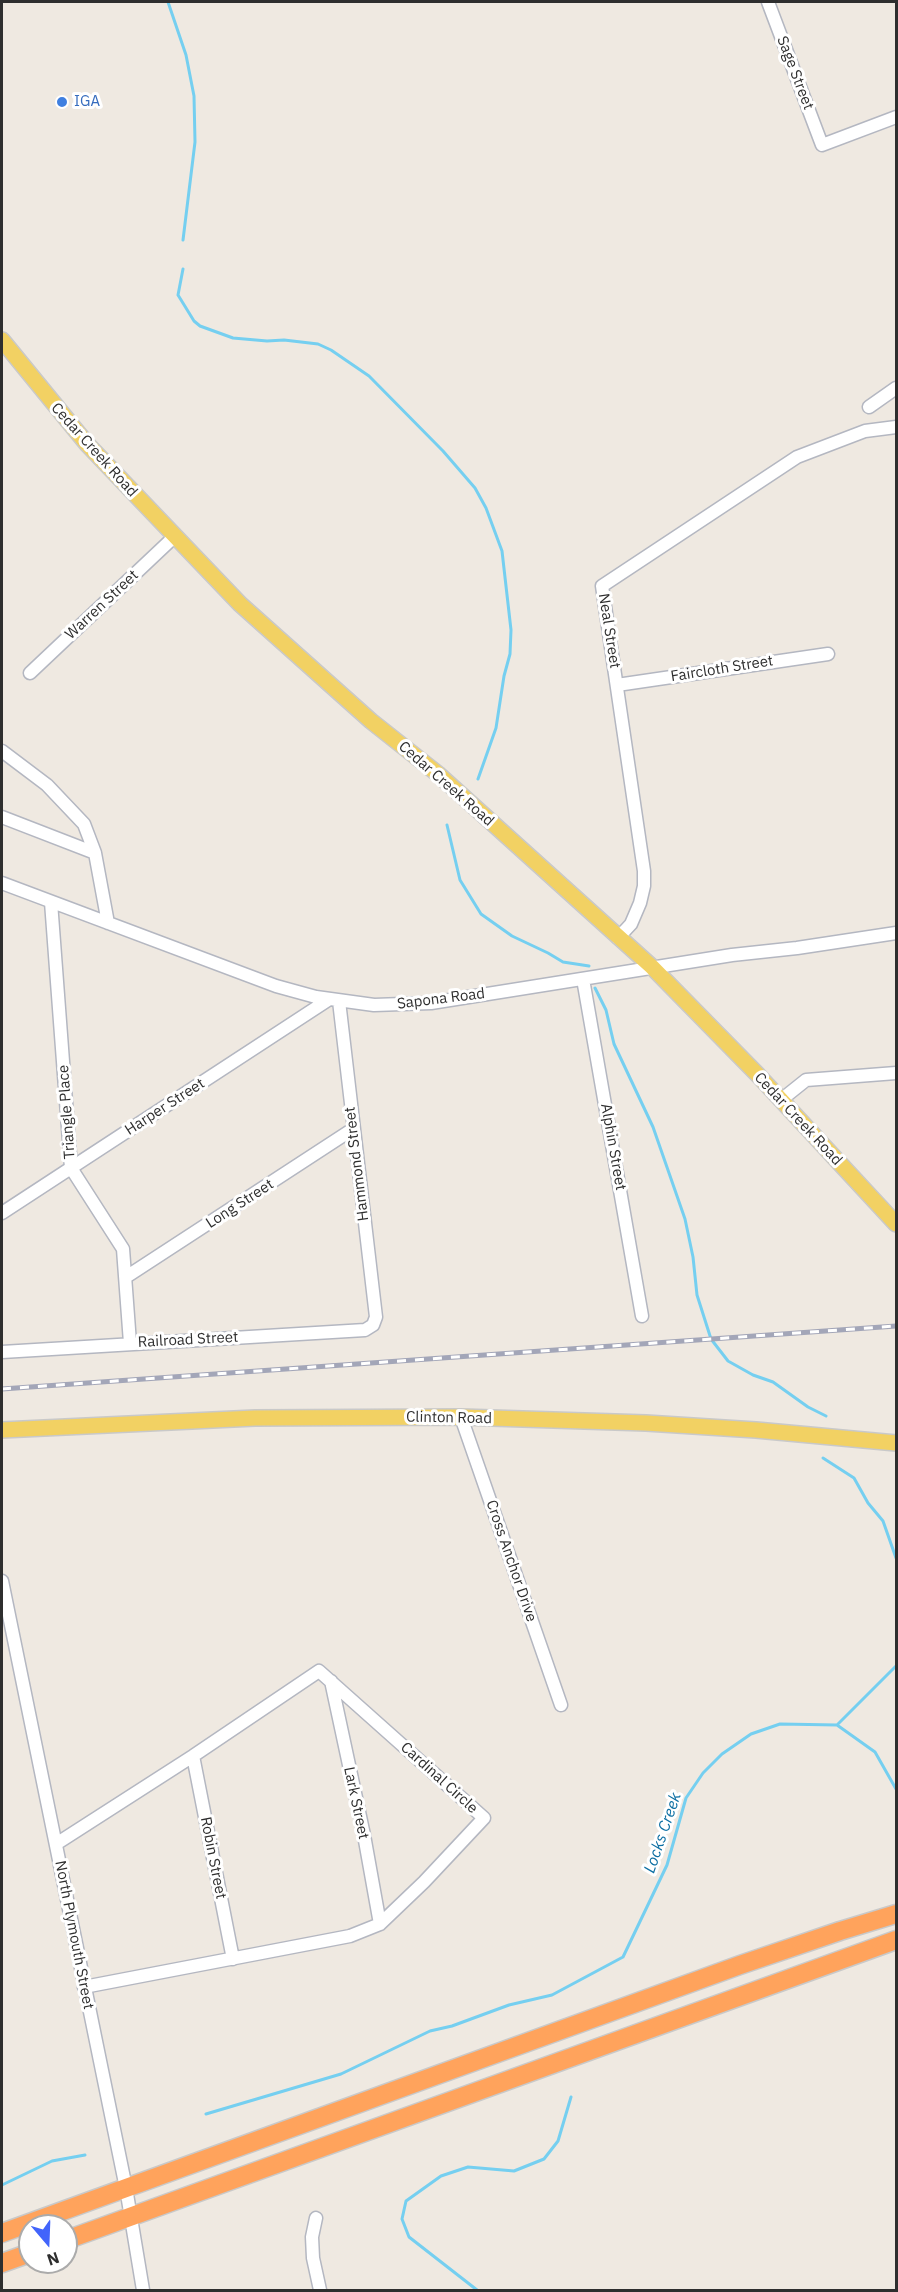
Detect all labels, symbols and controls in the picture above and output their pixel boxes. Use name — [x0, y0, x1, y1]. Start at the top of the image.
street label: Sage Street — [773, 34, 817, 112]
place label: IGA — [74, 93, 100, 111]
marker: IGA — [55, 95, 69, 109]
street label: Cedar Creek Road — [47, 399, 141, 501]
street label: Warren Street — [62, 567, 142, 643]
street label: Neal Street — [594, 592, 624, 670]
street label: Faircloth Street — [669, 652, 775, 686]
street label: Cedar Creek Road — [395, 738, 497, 830]
street label: Sapona Road — [396, 985, 486, 1013]
street label: Triangle Place — [55, 1064, 79, 1160]
street label: Cedar Creek Road — [750, 1069, 846, 1169]
street label: Harper Street — [122, 1075, 208, 1139]
street label: Alphin Street — [597, 1102, 629, 1192]
street label: Hammond Street — [341, 1106, 373, 1222]
street label: Long Street — [203, 1176, 277, 1232]
street label: Railroad Street — [137, 1328, 239, 1352]
street label: Clinton Road — [406, 1408, 492, 1428]
street label: Cross Anchor Drive — [482, 1498, 540, 1624]
street label: Cardinal Circle — [397, 1739, 481, 1817]
street label: Lark Street — [340, 1765, 372, 1841]
water label: Locks Creek — [640, 1790, 686, 1876]
street label: Robin Street — [196, 1815, 230, 1901]
street label: North Plymouth Street — [51, 1859, 97, 2011]
north arrow — [18, 2214, 78, 2274]
text: N — [44, 2248, 62, 2270]

